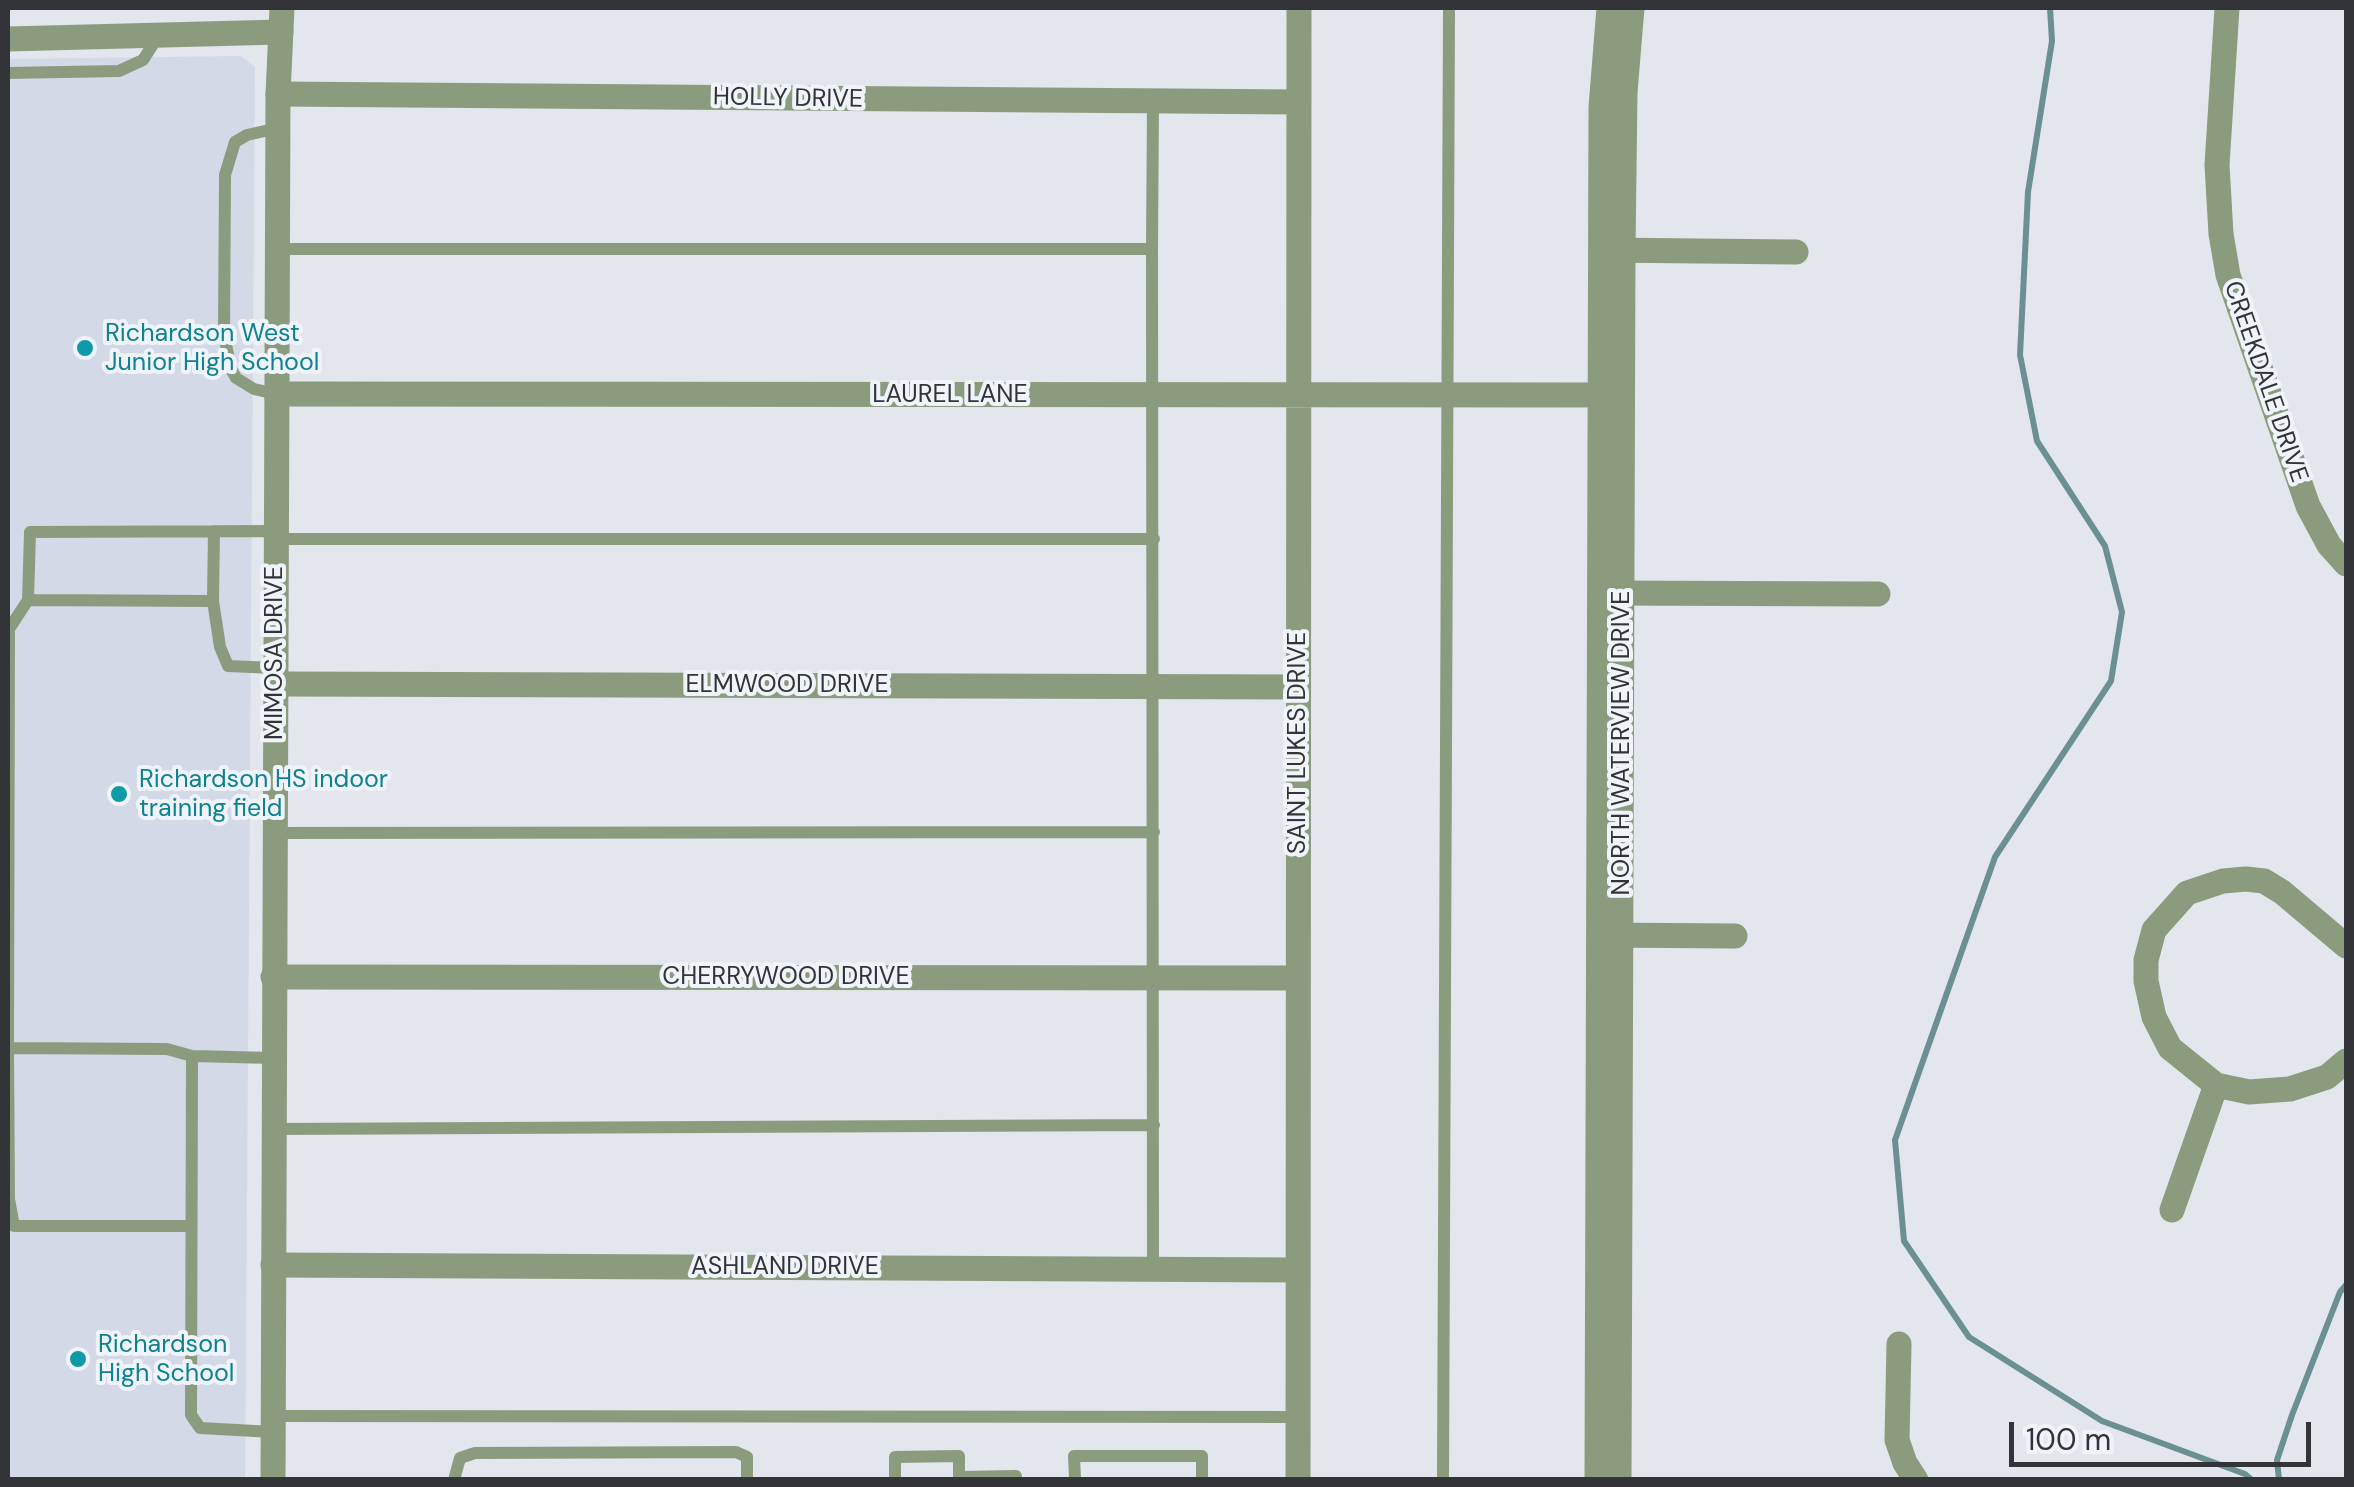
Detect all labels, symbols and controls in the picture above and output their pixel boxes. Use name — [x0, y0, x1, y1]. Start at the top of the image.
street label: HOLLY DRIVE — [713, 83, 863, 115]
street label: CREEKDALE DRIVE — [2216, 277, 2314, 487]
place label: Richardson West Junior High School — [105, 319, 319, 378]
marker: Richardson West Junior High School — [74, 337, 96, 359]
street label: LAUREL LANE — [872, 380, 1028, 410]
street label: MIMOSA DRIVE — [260, 566, 290, 740]
street label: NORTH WATERVIEW DRIVE — [1607, 591, 1637, 895]
street label: SAINT LUKES DRIVE — [1283, 632, 1313, 854]
street label: ELMWOOD DRIVE — [685, 670, 889, 700]
place label: Richardson HS indoor training field — [139, 765, 388, 824]
marker: Richardson HS indoor training field — [108, 783, 130, 805]
street label: CHERRYWOOD DRIVE — [662, 962, 910, 992]
street label: ASHLAND DRIVE — [691, 1252, 879, 1282]
place label: Richardson High School — [98, 1330, 234, 1389]
marker: Richardson High School — [67, 1348, 89, 1370]
scale bar — [2014, 1402, 2316, 1464]
text: 100 m — [2026, 1420, 2111, 1459]

